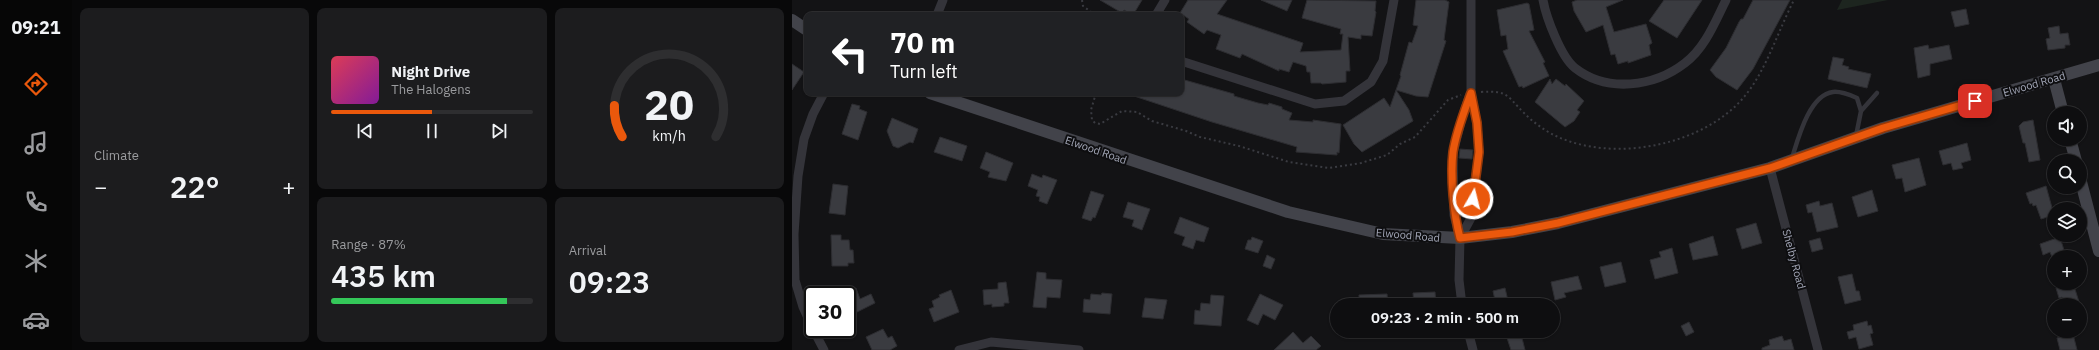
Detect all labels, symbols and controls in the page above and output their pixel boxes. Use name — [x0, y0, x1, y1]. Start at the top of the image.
text: 09:21 — [11, 16, 61, 39]
text: 70 m — [890, 24, 955, 61]
icon: left — [824, 28, 876, 80]
text: Turn left — [890, 60, 958, 83]
text: Night Drive — [391, 62, 470, 81]
street label: Elwood Road — [2001, 68, 2067, 100]
icon: directions — [22, 70, 50, 98]
text: 20 — [644, 76, 694, 130]
text: The Halogens — [391, 81, 471, 98]
pin — [1958, 84, 1992, 118]
icon: arrive — [1964, 90, 1986, 112]
map controls — [2047, 106, 2087, 338]
button: sound — [2047, 106, 2087, 146]
icon: previous — [354, 120, 376, 142]
icon: pause — [421, 120, 443, 142]
icon: next — [488, 120, 510, 142]
text: km/h — [653, 125, 686, 144]
icon: music — [22, 129, 50, 157]
street label: Elwood Road — [1063, 133, 1129, 167]
text: Climate — [94, 147, 139, 164]
button: search — [2047, 154, 2087, 194]
text: 22° — [170, 167, 220, 206]
text: − — [94, 172, 107, 201]
text: + — [282, 172, 295, 201]
position arrow — [1452, 178, 1494, 220]
icon: phone — [22, 188, 50, 216]
button: layers — [2047, 202, 2087, 242]
street label: Elwood Road — [1375, 225, 1441, 245]
street label: Shelby Road — [1779, 228, 1809, 290]
text: Range · 87% — [331, 236, 406, 253]
text: Arrival — [569, 242, 607, 259]
icon: climate — [22, 247, 50, 275]
button: + — [2047, 250, 2087, 290]
text: 435 km — [331, 256, 436, 295]
text: 09:23 — [569, 262, 650, 301]
speed limit sign: 30 — [804, 286, 856, 338]
button: − — [2047, 298, 2087, 338]
icon: car — [22, 306, 50, 334]
text: 09:23 · 2 min · 500 m — [1371, 308, 1519, 327]

